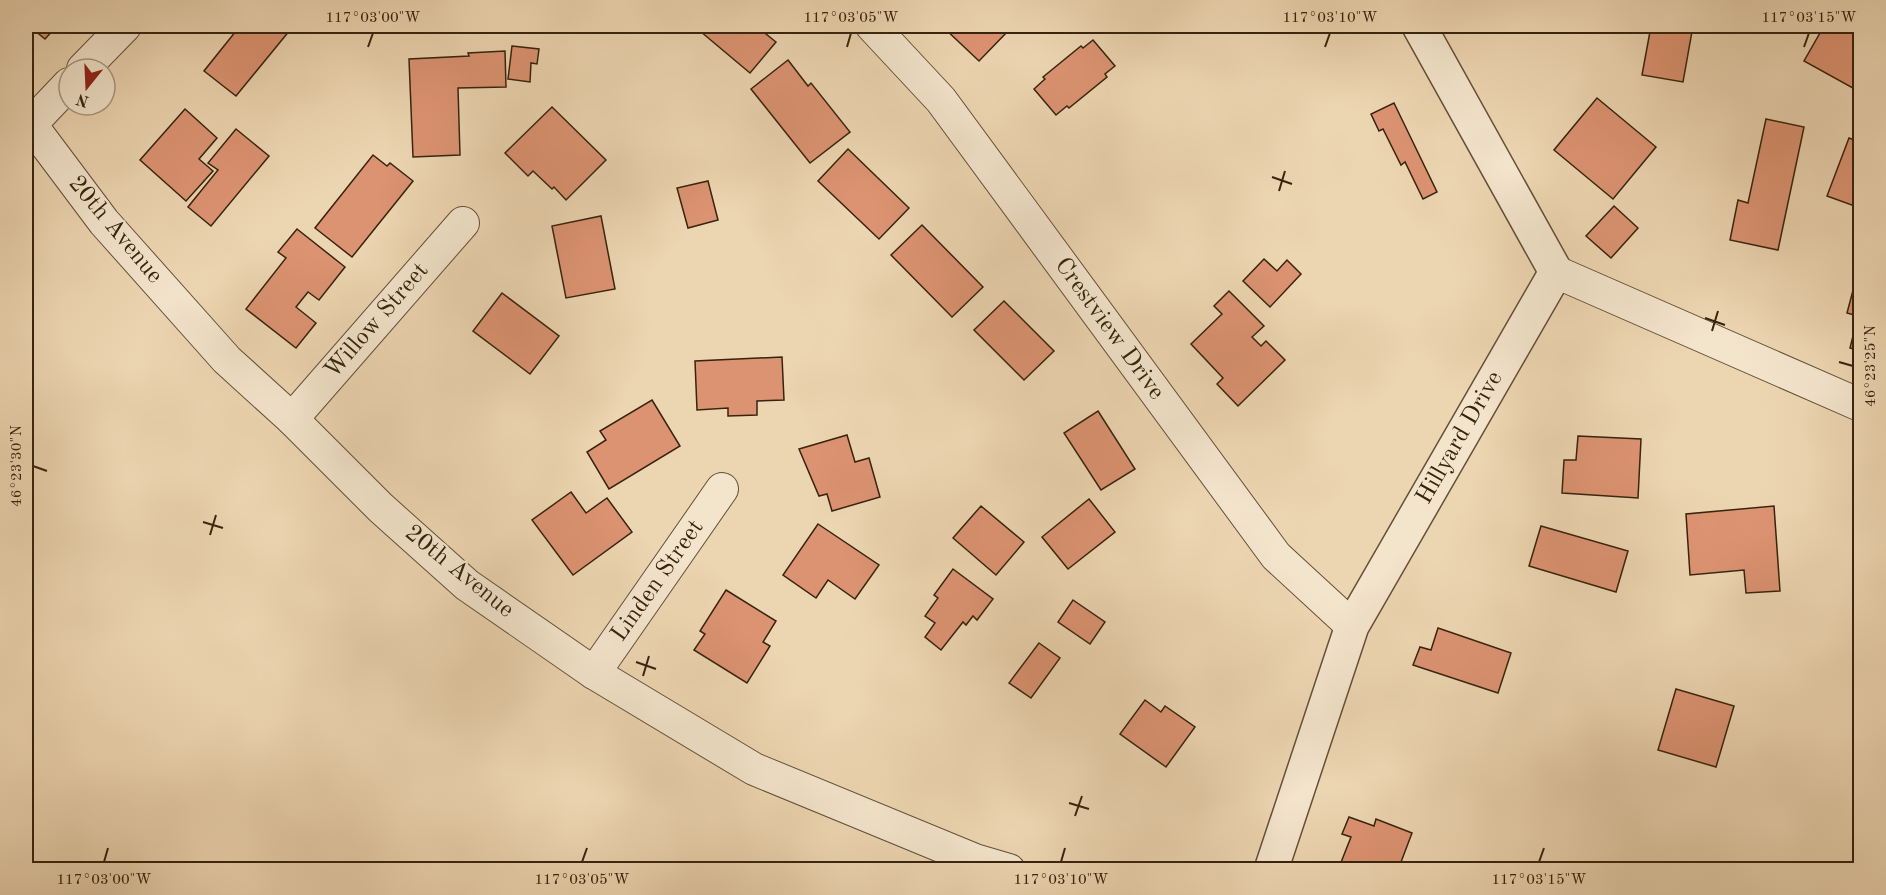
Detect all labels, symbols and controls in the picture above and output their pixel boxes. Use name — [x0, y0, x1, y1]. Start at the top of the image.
text: 117°03'00"W — [325, 11, 421, 26]
text: 117°03'05"W — [803, 11, 899, 26]
text: 117°03'10"W — [1282, 11, 1378, 26]
text: 117°03'15"W — [1761, 11, 1857, 26]
north arrow — [57, 57, 117, 117]
text: N — [74, 90, 91, 109]
street label: 20th Avenue — [63, 172, 167, 288]
street label: Crestview Drive — [1050, 254, 1168, 404]
street label: Willow Street — [321, 259, 433, 383]
text: 46°23'25"N — [1864, 325, 1879, 407]
street label: Hillyard Drive — [1412, 368, 1508, 508]
text: 46°23'30"N — [10, 425, 25, 507]
street label: Linden Street — [607, 516, 709, 646]
street label: 20th Avenue — [400, 521, 518, 623]
text: 117°03'00"W — [56, 873, 152, 888]
text: 117°03'05"W — [534, 873, 630, 888]
text: 117°03'10"W — [1013, 873, 1109, 888]
text: 117°03'15"W — [1491, 873, 1587, 888]

